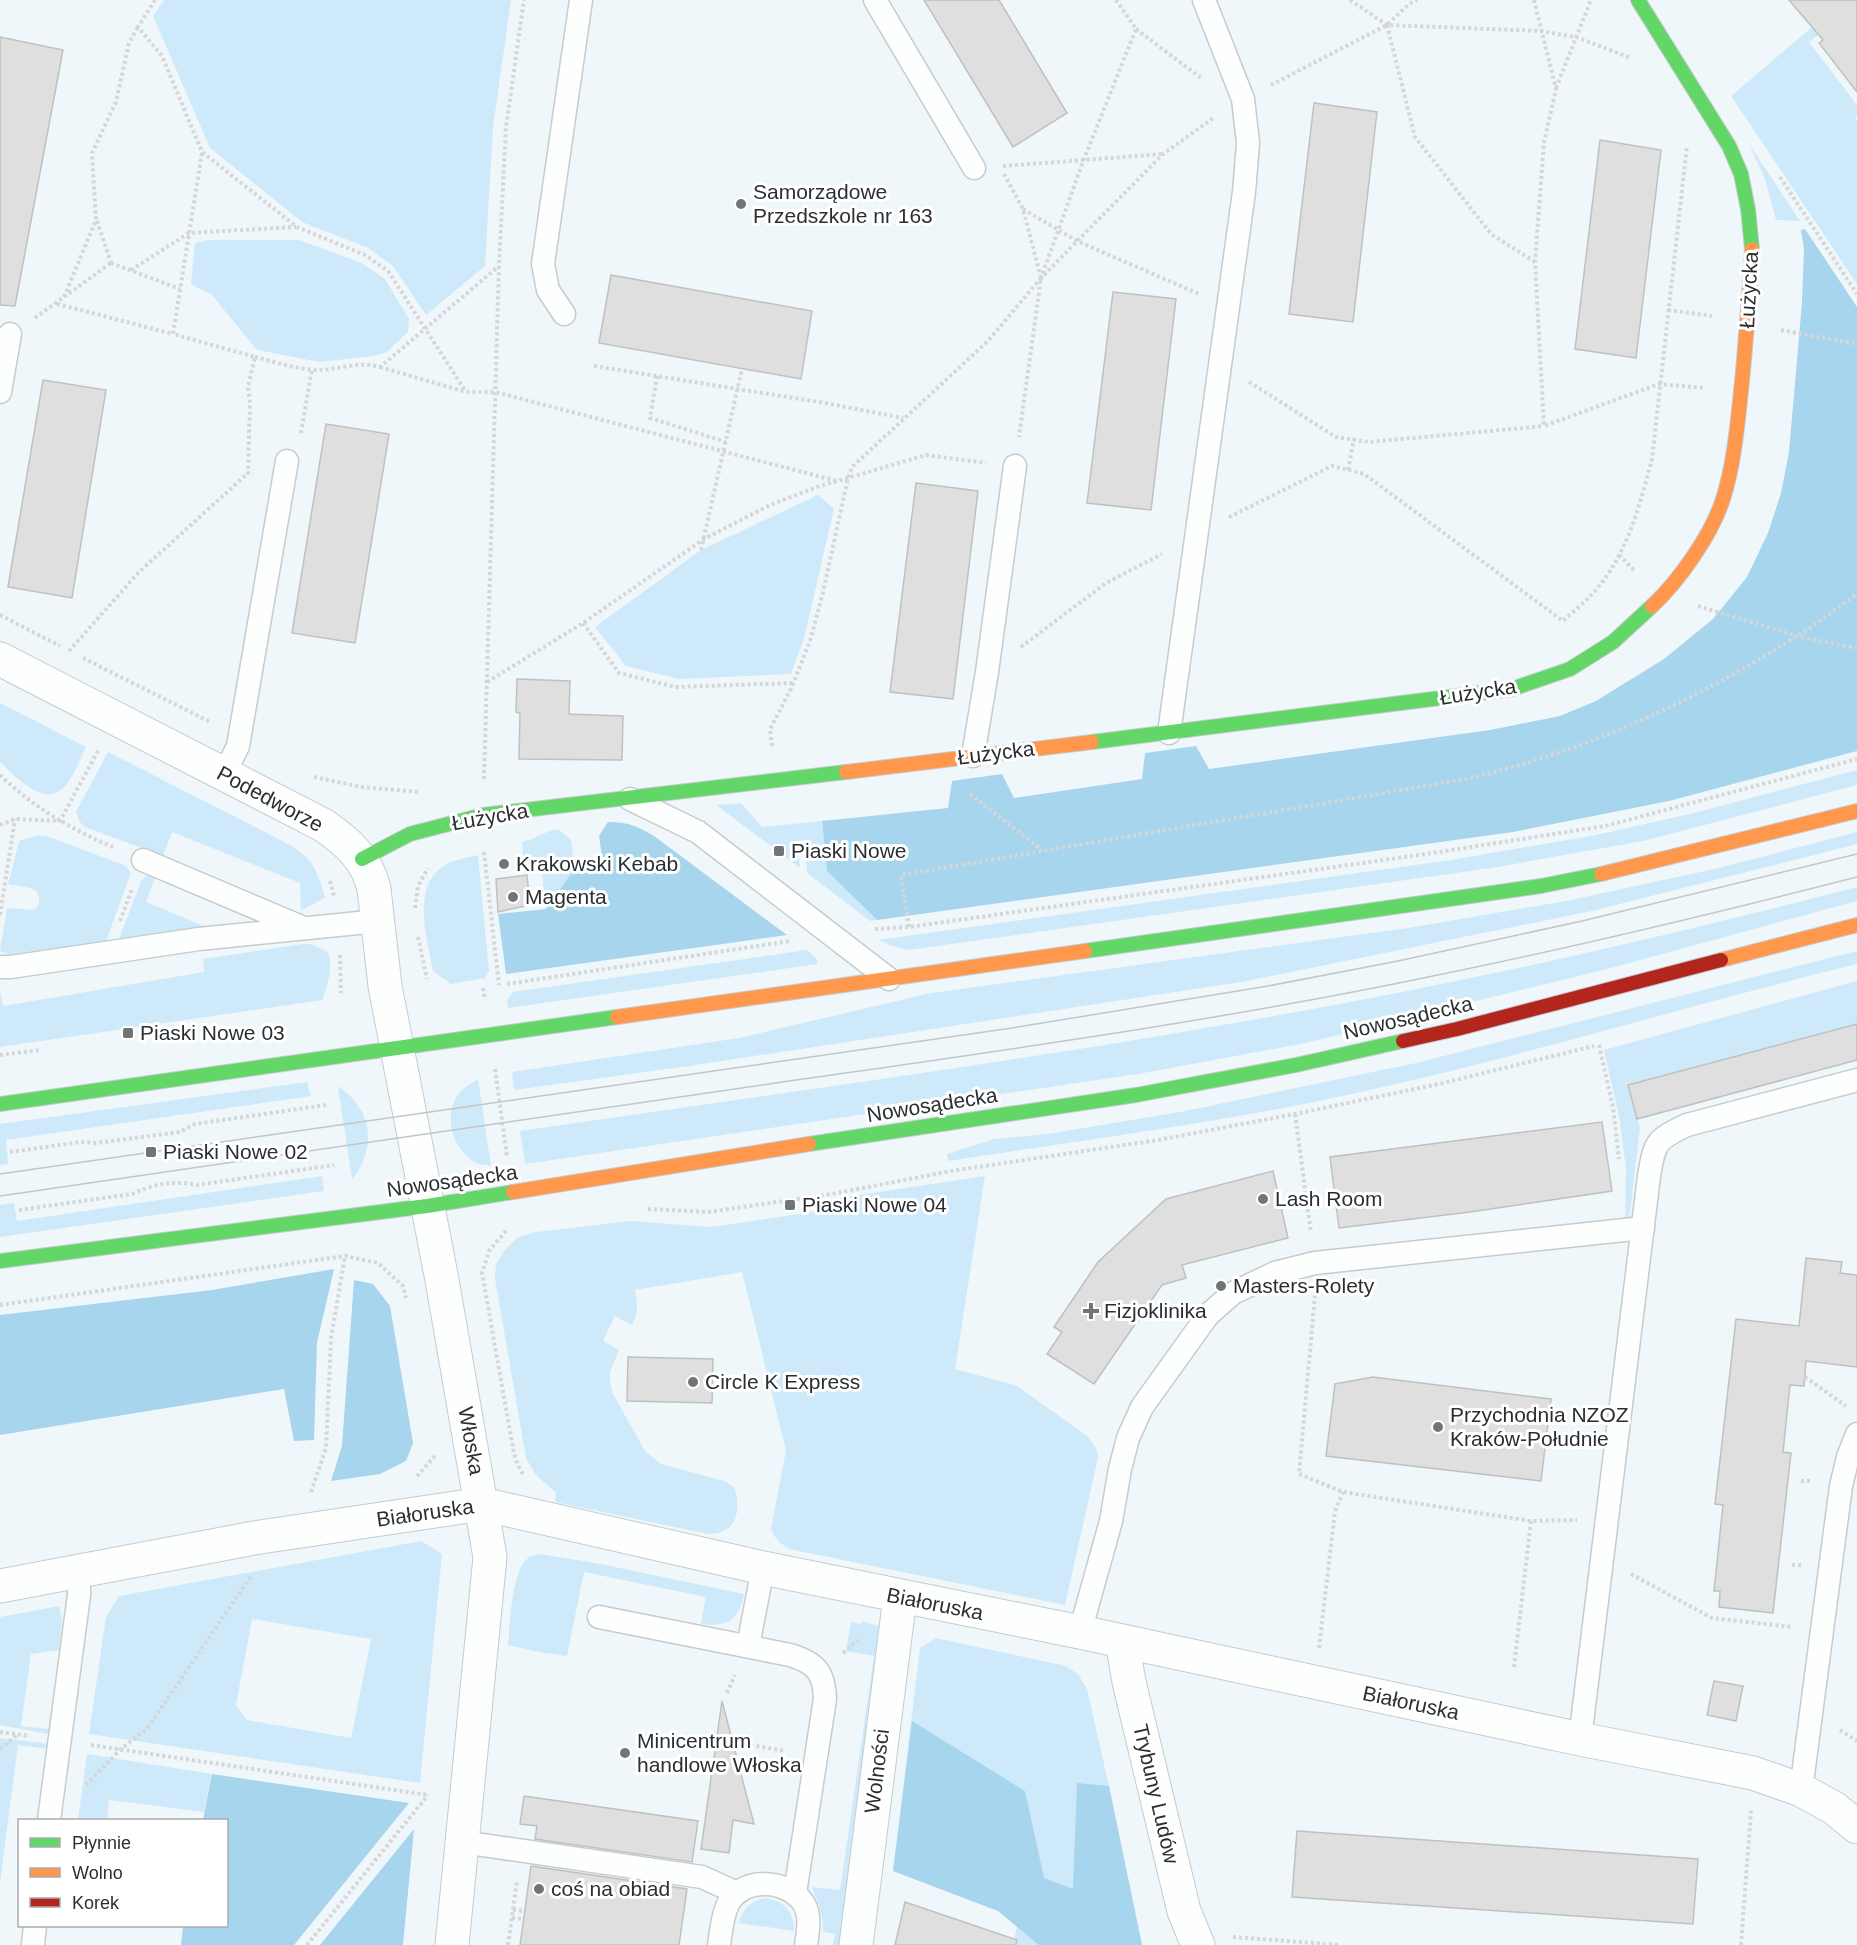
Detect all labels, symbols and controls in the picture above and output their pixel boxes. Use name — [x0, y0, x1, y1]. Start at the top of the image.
place label: Samorządowe Przedszkole nr 163 — [753, 180, 933, 227]
marker: Samorządowe Przedszkole nr 163 — [734, 197, 748, 211]
street label: Łużycka — [1735, 251, 1762, 329]
street label: Łużycka — [1438, 674, 1518, 709]
street label: Łużycka — [956, 736, 1036, 769]
street label: Podedworze — [213, 761, 327, 836]
street label: Łużycka — [450, 798, 530, 835]
place label: Piaski Nowe — [791, 839, 907, 862]
marker: Piaski Nowe — [772, 844, 786, 858]
place label: Krakowski Kebab — [516, 852, 678, 875]
marker: Krakowski Kebab — [497, 857, 511, 871]
place label: Magenta — [525, 885, 607, 908]
marker: Magenta — [506, 890, 520, 904]
street label: Nowosądecka — [1341, 991, 1475, 1044]
place label: Piaski Nowe 03 — [140, 1021, 285, 1044]
marker: Piaski Nowe 03 — [121, 1026, 135, 1040]
street label: Nowosądecka — [865, 1083, 999, 1126]
place label: Piaski Nowe 02 — [163, 1140, 308, 1163]
marker: Piaski Nowe 02 — [144, 1145, 158, 1159]
street label: Nowosądecka — [385, 1160, 519, 1201]
place label: Lash Room — [1275, 1187, 1382, 1210]
marker: Lash Room — [1256, 1192, 1270, 1206]
place label: Piaski Nowe 04 — [802, 1193, 947, 1216]
marker: Piaski Nowe 04 — [783, 1198, 797, 1212]
place label: Masters-Rolety — [1233, 1274, 1375, 1297]
marker: Masters-Rolety — [1214, 1279, 1228, 1293]
place label: Fizjoklinika — [1104, 1299, 1207, 1322]
marker: Fizjoklinika — [1082, 1302, 1100, 1320]
place label: Circle K Express — [705, 1370, 860, 1393]
marker: Circle K Express — [686, 1375, 700, 1389]
place label: Przychodnia NZOZ Kraków-Południe — [1450, 1403, 1629, 1450]
street label: Włoska — [454, 1405, 489, 1477]
marker: Przychodnia NZOZ Kraków-Południe — [1431, 1420, 1445, 1434]
street label: Białoruska — [375, 1494, 475, 1531]
street label: Białoruska — [885, 1583, 986, 1624]
street label: Białoruska — [1361, 1681, 1462, 1724]
street label: Trybuny Ludów — [1129, 1722, 1184, 1867]
street label: Wolności — [860, 1727, 893, 1814]
place label: Minicentrum handlowe Włoska — [637, 1729, 802, 1776]
marker: Minicentrum handlowe Włoska — [618, 1746, 632, 1760]
legend — [18, 1819, 228, 1927]
text: Płynnie — [72, 1833, 131, 1853]
text: Wolno — [72, 1863, 123, 1883]
place label: coś na obiad — [551, 1877, 670, 1900]
marker: coś na obiad — [532, 1882, 546, 1896]
text: Korek — [72, 1893, 120, 1913]

